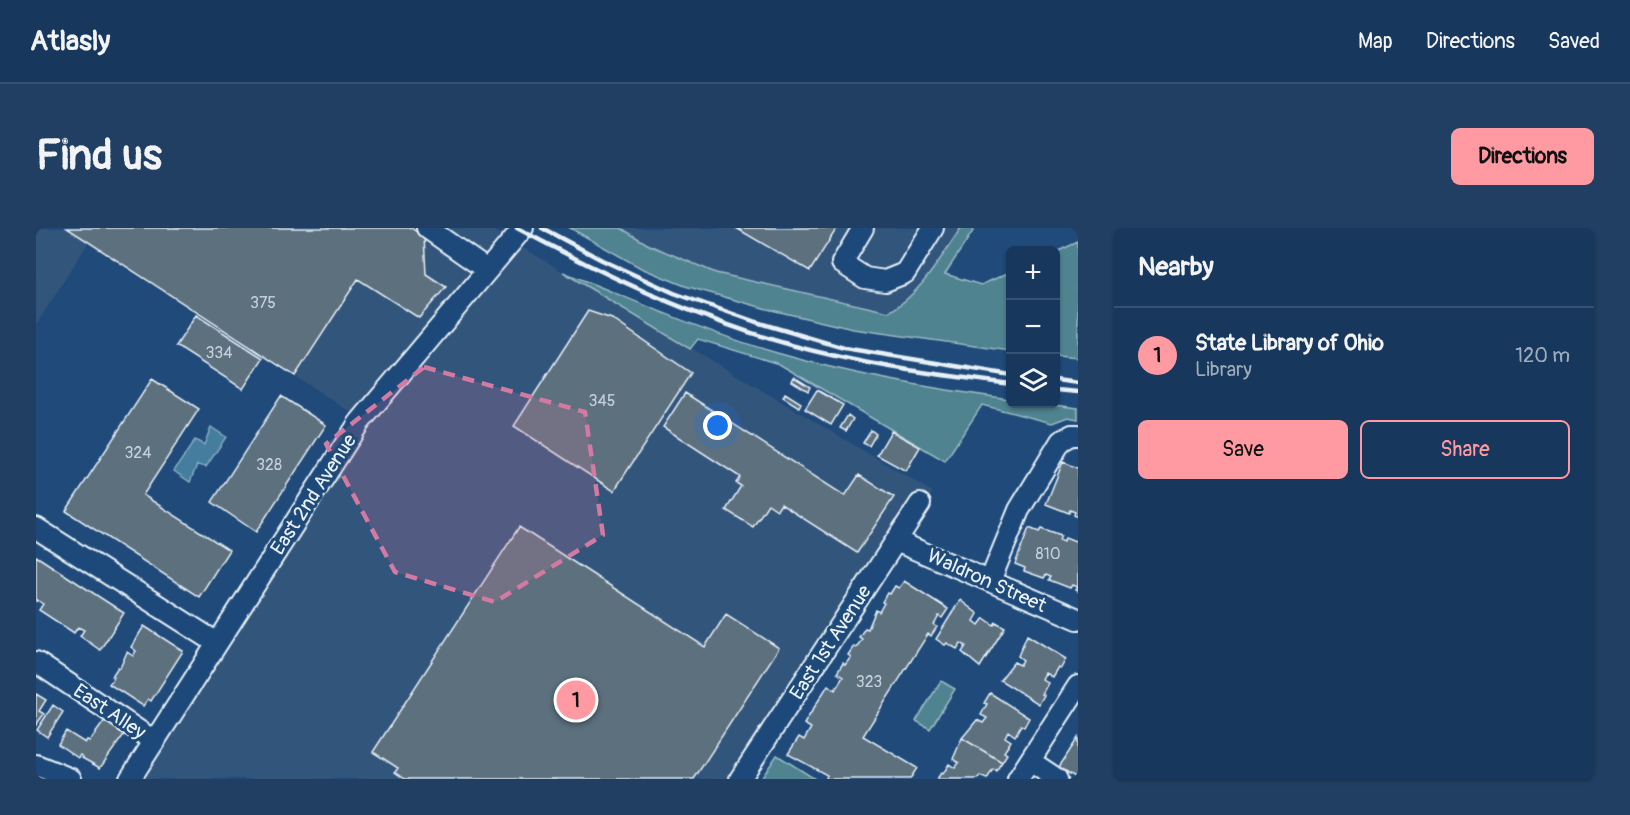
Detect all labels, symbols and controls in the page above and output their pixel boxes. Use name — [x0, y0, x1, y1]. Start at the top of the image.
text: Atlasly — [30, 24, 110, 59]
text: Map — [1358, 28, 1393, 55]
text: Directions — [1426, 28, 1515, 55]
text: Saved — [1548, 28, 1600, 55]
button: Directions — [1451, 128, 1594, 185]
text: Find us — [36, 130, 162, 182]
map controls — [1006, 246, 1060, 408]
button: + — [1006, 246, 1060, 300]
text: Nearby — [1138, 251, 1214, 283]
house number: 375 — [250, 293, 276, 313]
button: − — [1006, 300, 1060, 354]
text: State Library of Ohio — [1195, 329, 1384, 357]
house number: 334 — [205, 343, 233, 363]
text: 1 — [1154, 343, 1161, 368]
text: 120 m — [1515, 343, 1570, 368]
button: layers — [1006, 354, 1060, 408]
text: Library — [1195, 357, 1252, 382]
house number: 345 — [589, 391, 615, 411]
your location — [703, 411, 732, 440]
button: Save — [1138, 420, 1348, 479]
button: Share — [1360, 420, 1570, 479]
street label: East 2nd Avenue — [265, 429, 362, 559]
house number: 324 — [124, 443, 152, 463]
house number: 328 — [256, 455, 282, 475]
street label: Waldron Street — [923, 543, 1051, 618]
house number: 810 — [1035, 544, 1061, 564]
street label: East 1st Avenue — [784, 580, 877, 704]
house number: 323 — [856, 672, 882, 692]
street label: East Alley — [69, 678, 151, 745]
pin: 1 — [556, 678, 596, 722]

